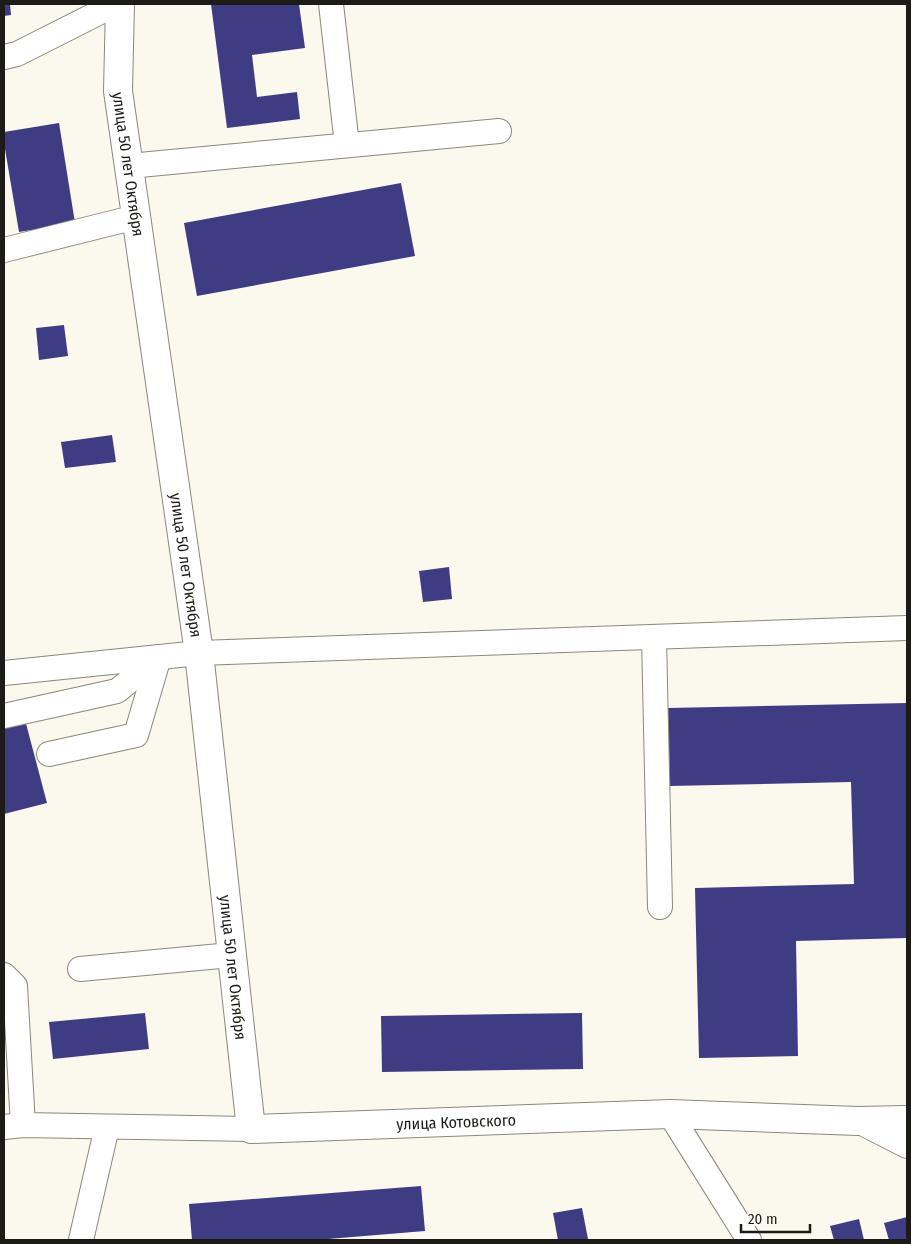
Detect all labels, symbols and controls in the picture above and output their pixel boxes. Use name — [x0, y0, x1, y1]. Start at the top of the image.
street label: улица 50 лет Октября — [108, 91, 148, 238]
street label: улица 50 лет Октября — [166, 492, 206, 639]
street label: улица 50 лет Октября — [215, 894, 250, 1041]
street label: улица Котовского — [396, 1111, 516, 1134]
scale bar — [741, 1202, 810, 1234]
text: 20 m — [748, 1210, 778, 1228]

